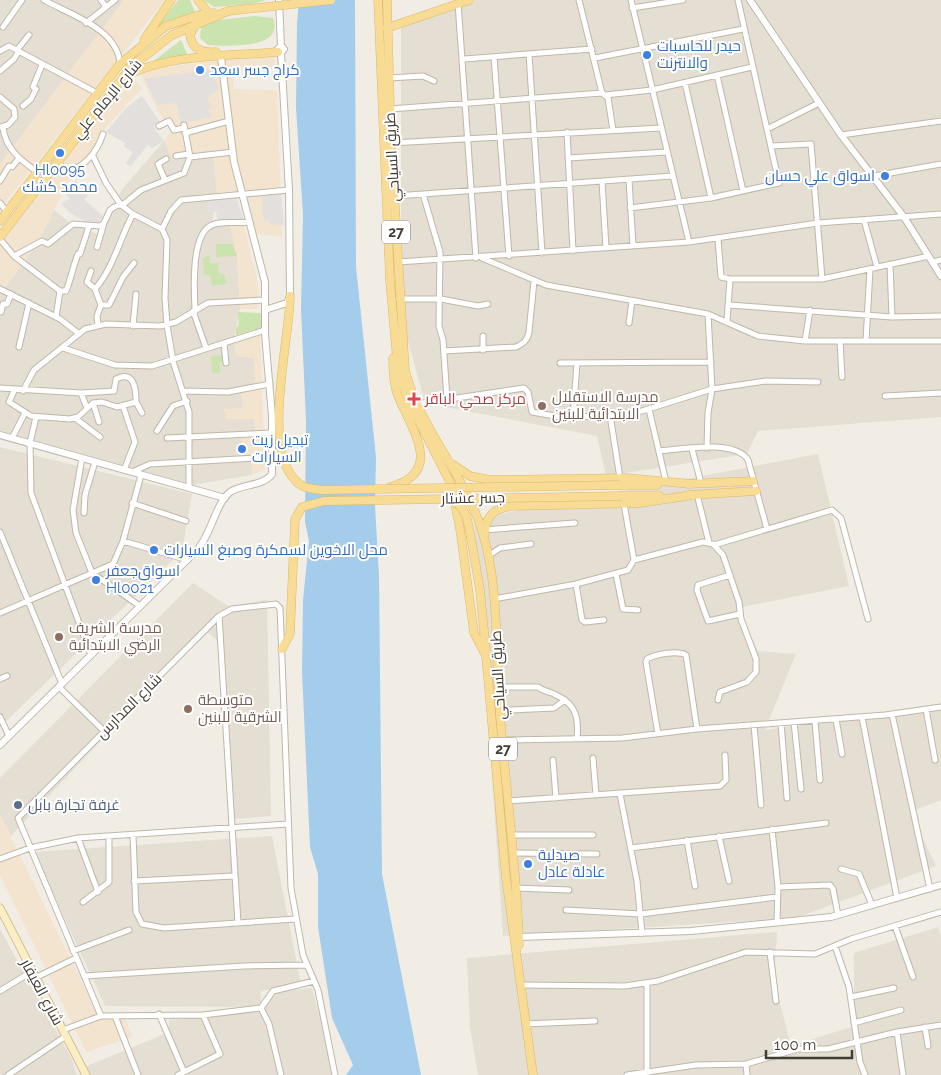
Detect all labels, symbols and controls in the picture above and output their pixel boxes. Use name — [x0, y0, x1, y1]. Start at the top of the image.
place label: حيدر للحاسبات والانترنت — [657, 37, 741, 72]
marker: حيدر للحاسبات والانترنت — [641, 49, 653, 61]
street label: شارع الإمام علي — [68, 55, 148, 144]
place label: كراج جسر سعد — [210, 61, 300, 81]
marker: كراج جسر سعد — [194, 64, 206, 76]
street label: طريق السياحي — [381, 112, 406, 202]
marker: Hl0095 محمد كشك — [54, 147, 66, 159]
place label: Hl0095 محمد كشك — [22, 161, 98, 196]
place label: اسواق علي حسان — [765, 167, 875, 188]
marker: اسواق علي حسان — [879, 170, 891, 182]
road number: 27 — [382, 220, 410, 243]
place label: مدرسة الاستقلال الابتدائية للبنين — [552, 388, 659, 424]
place label: مركز صحي الباقر — [424, 390, 526, 411]
marker: مركز صحي الباقر — [407, 392, 421, 406]
marker: مدرسة الاستقلال الابتدائية للبنين — [536, 400, 548, 412]
place label: تبديل زيت السيارات — [252, 431, 308, 466]
marker: تبديل زيت السيارات — [236, 443, 248, 455]
street label: جسر عشتار — [440, 488, 505, 508]
place label: محل الاخوين لسمكرة وصبغ السيارات — [164, 541, 388, 561]
marker: محل الاخوين لسمكرة وصبغ السيارات — [148, 544, 160, 556]
place label: اسواق‌جعفر Hl0021 — [105, 562, 180, 597]
marker: اسواق‌جعفر Hl0021 — [90, 574, 102, 586]
place label: مدرسة الشريف الرضي الابتدائية — [69, 619, 162, 657]
street label: طريق السياحي — [487, 630, 512, 720]
marker: مدرسة الشريف الرضي الابتدائية — [53, 631, 65, 643]
street label: شارع المدارس — [92, 669, 167, 744]
place label: متوسطة الشرقية للبنين — [198, 691, 282, 727]
marker: متوسطة الشرقية للبنين — [182, 703, 194, 715]
road number: 27 — [489, 738, 517, 761]
place label: غرفة تجارة بابل — [28, 796, 120, 815]
marker: غرفة تجارة بابل — [12, 799, 24, 811]
place label: صيدلية عادلة عادل — [538, 846, 606, 881]
marker: صيدلية عادلة عادل — [522, 858, 534, 870]
street label: شارع العيفار — [15, 955, 67, 1029]
scale bar — [766, 1028, 852, 1060]
text: 100 m — [774, 1036, 816, 1054]

